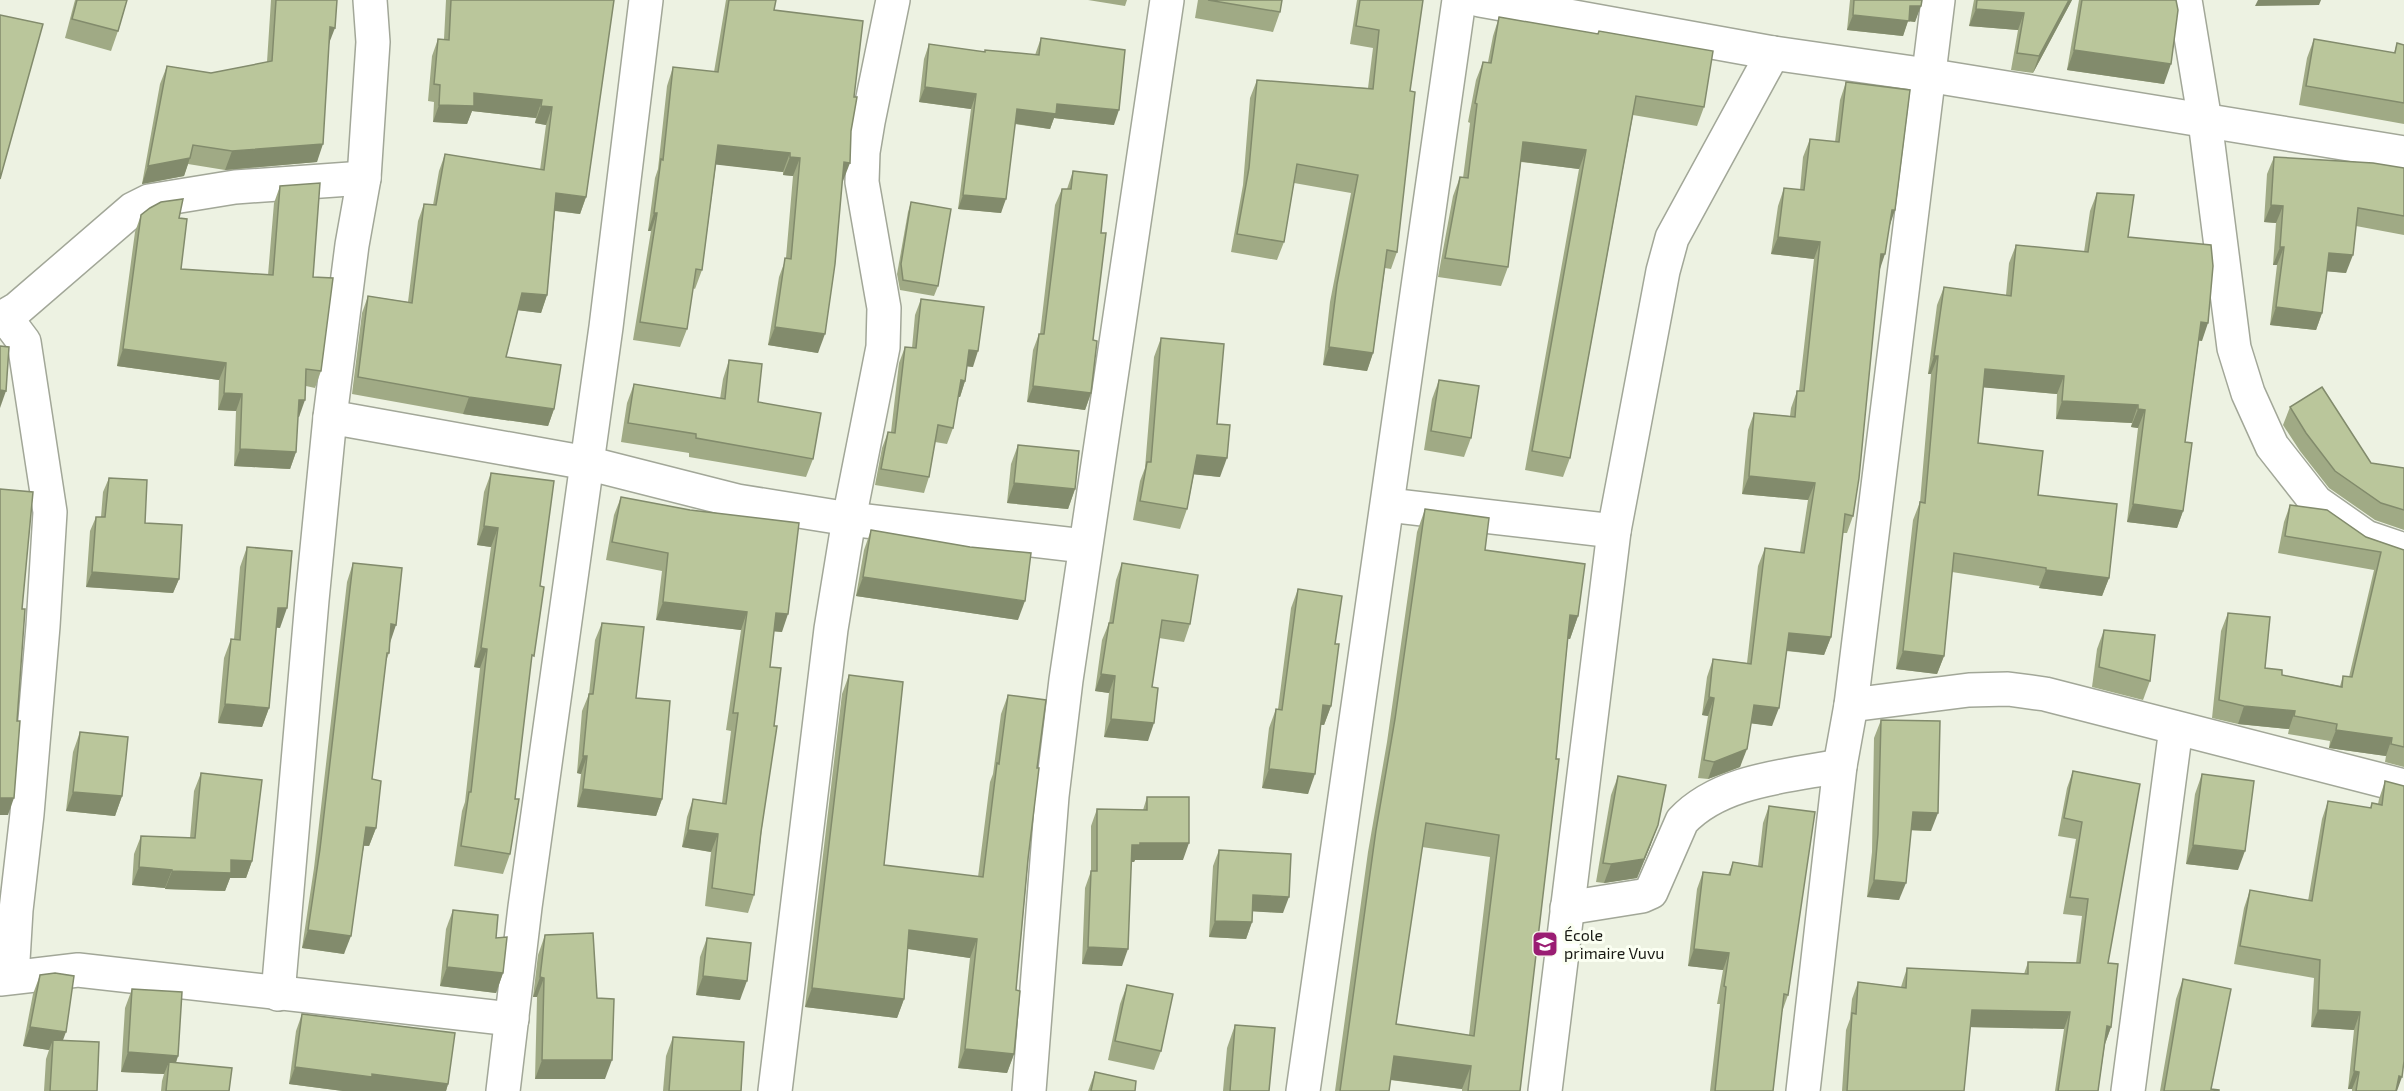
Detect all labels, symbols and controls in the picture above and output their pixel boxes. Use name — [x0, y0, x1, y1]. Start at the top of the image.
place label: École primaire Vuvu — [1564, 925, 1664, 962]
school or university icon: École primaire Vuvu — [1530, 929, 1560, 959]

